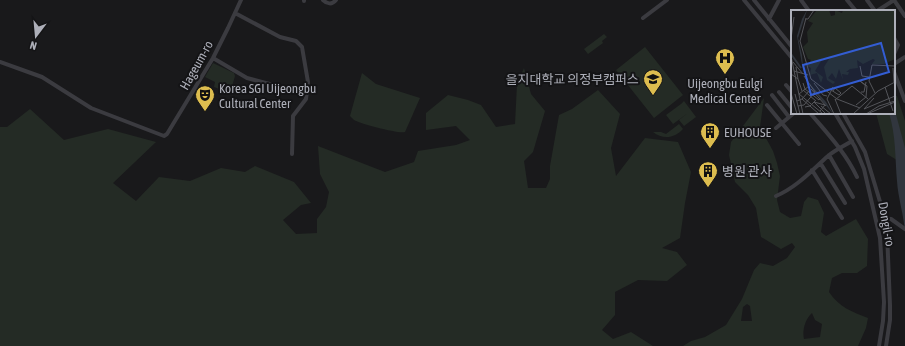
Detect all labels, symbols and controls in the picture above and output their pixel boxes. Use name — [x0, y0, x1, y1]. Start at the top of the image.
inset map — [791, 10, 895, 114]
north arrow — [16, 16, 56, 56]
street label: Hageum-ro — [177, 38, 216, 92]
text: N — [28, 39, 38, 52]
hospital icon: Uijeongbu Eulgi Medical Center — [714, 47, 736, 75]
school or university icon: 을지대학교 의정부캠퍼스 — [642, 68, 664, 96]
place label: 을지대학교 의정부캠퍼스 — [506, 72, 639, 87]
place label: Uijeongbu Eulgi Medical Center — [687, 76, 763, 106]
place label: Korea SGI Uijeongbu Cultural Center — [219, 81, 316, 111]
theatre icon: Korea SGI Uijeongbu Cultural Center — [194, 84, 216, 112]
building icon: EUHOUSE — [699, 121, 721, 149]
place label: EUHOUSE — [724, 125, 771, 140]
building icon: 병원 관사 — [697, 160, 719, 188]
place label: 병원 관사 — [722, 164, 772, 179]
street label: Dongil-ro — [875, 201, 898, 248]

